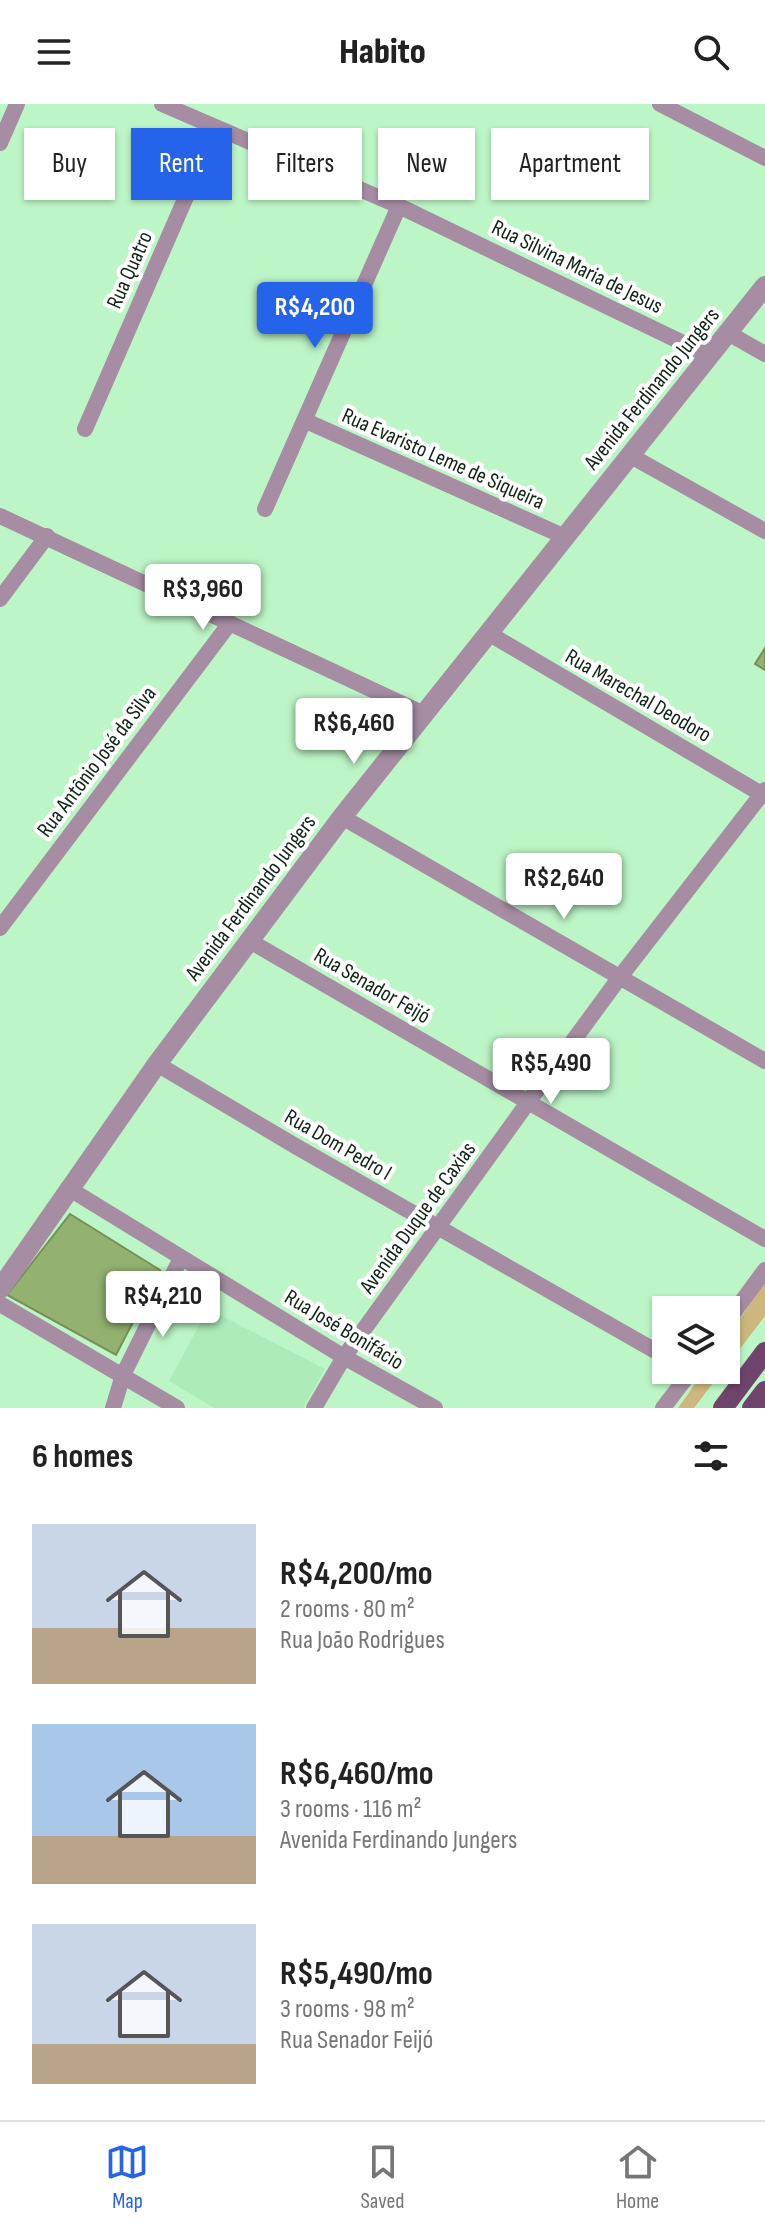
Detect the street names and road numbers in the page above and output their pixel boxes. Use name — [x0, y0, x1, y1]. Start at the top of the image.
street label: Rua Silvina Maria de Jesus — [487, 214, 667, 320]
street label: Rua Quatro — [101, 227, 159, 313]
street label: Avenida Ferdinando Jungers — [578, 302, 726, 476]
street label: Rua Evaristo Leme de Siqueira — [338, 402, 548, 516]
street label: Rua Marechal Deodoro — [560, 643, 716, 749]
street label: Rua Antônio José da Silva — [32, 681, 162, 843]
street label: Avenida Ferdinando Jungers — [179, 810, 322, 987]
street label: Rua Senador Feijó — [309, 942, 435, 1030]
street label: Rua Dom Pedro I — [280, 1103, 396, 1187]
street label: Avenida Duque de Caxias — [353, 1137, 482, 1300]
street label: Rua José Bonifácio — [280, 1284, 408, 1376]

